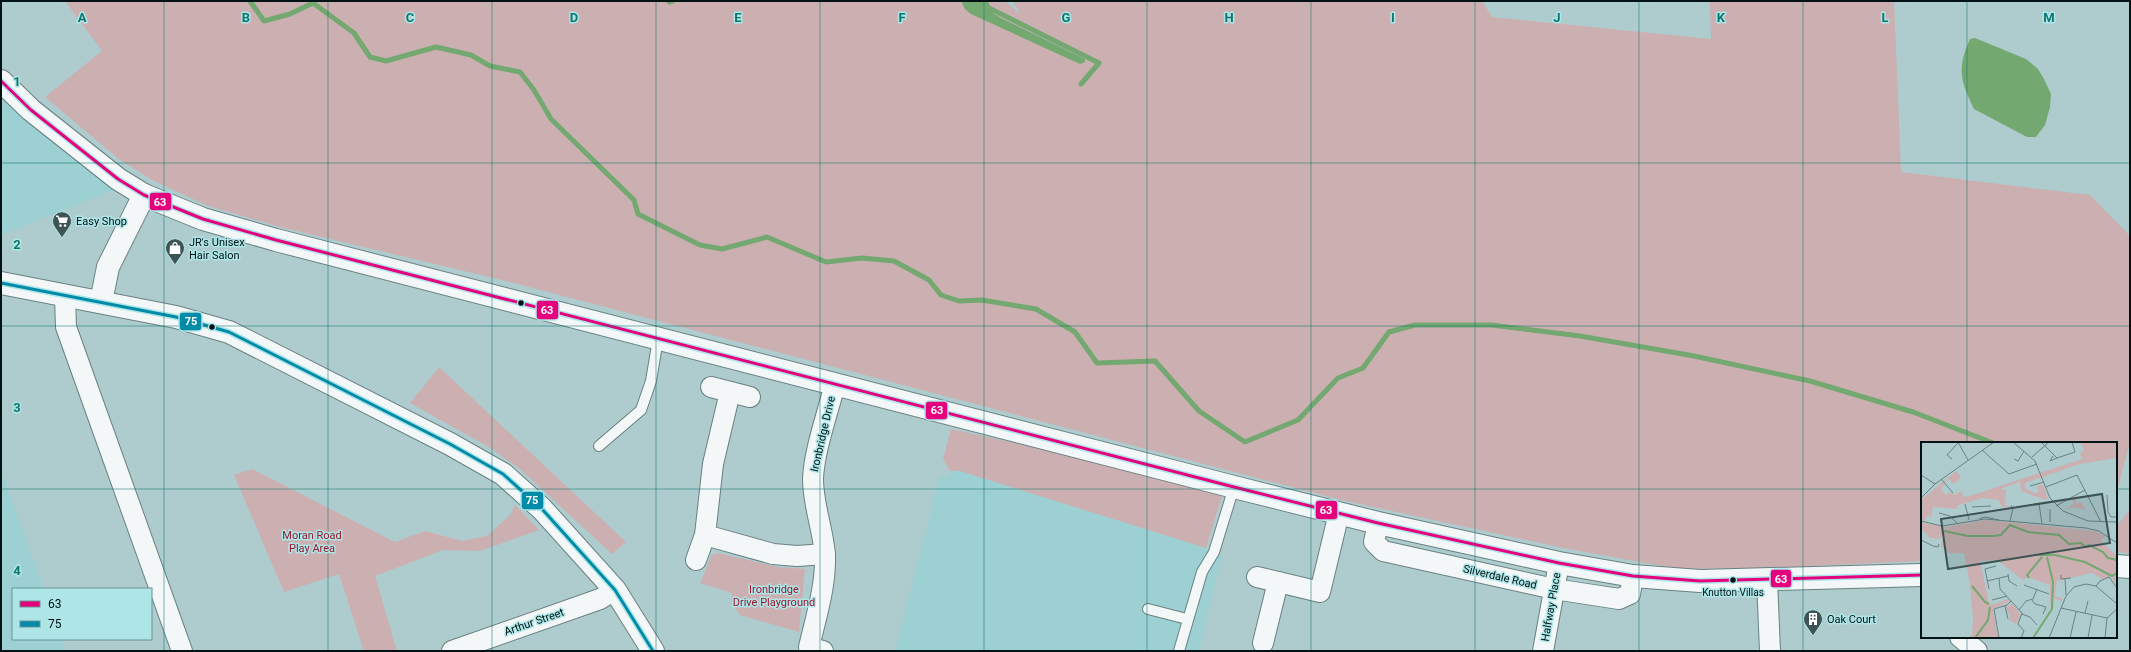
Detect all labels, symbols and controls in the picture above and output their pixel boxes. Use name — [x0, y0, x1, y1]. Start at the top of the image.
text: A — [78, 10, 87, 25]
text: B — [242, 10, 250, 25]
text: C — [406, 10, 415, 25]
text: D — [570, 10, 578, 25]
text: E — [734, 10, 742, 25]
text: F — [898, 10, 906, 25]
text: G — [1062, 10, 1071, 25]
text: H — [1224, 10, 1234, 25]
text: I — [1391, 10, 1395, 25]
text: J — [1553, 10, 1561, 25]
text: K — [1717, 10, 1726, 25]
text: L — [1881, 10, 1889, 25]
text: M — [2043, 10, 2055, 25]
text: 1 — [13, 74, 21, 89]
line badge: 63 — [149, 192, 172, 211]
text: 63 — [154, 196, 166, 209]
supermarket icon: Easy Shop — [51, 210, 73, 238]
place label: Easy Shop — [76, 215, 127, 228]
place label: JR's Unisex Hair Salon — [189, 236, 245, 262]
text: 2 — [13, 237, 21, 252]
shop icon: JR's Unisex Hair Salon — [164, 237, 186, 265]
unlabelled marker — [516, 298, 526, 308]
line badge: 63 — [536, 300, 559, 320]
text: 63 — [541, 304, 553, 317]
line badge: 75 — [179, 312, 202, 331]
text: 75 — [185, 315, 197, 328]
unlabelled marker — [207, 322, 217, 332]
street label: Ironbridge Drive — [808, 395, 838, 473]
text: 3 — [13, 400, 21, 415]
line badge: 63 — [925, 401, 948, 420]
text: 63 — [931, 404, 943, 417]
inset map — [1921, 442, 2117, 638]
line badge: 75 — [521, 491, 544, 510]
text: 75 — [526, 494, 538, 507]
line badge: 63 — [1315, 500, 1338, 520]
text: 63 — [1320, 504, 1332, 517]
park label: Moran Road Play Area — [282, 529, 342, 555]
street label: Silverdale Road — [1462, 562, 1538, 592]
text: 4 — [13, 563, 21, 578]
line badge: 63 — [1770, 569, 1792, 588]
street label: Halfway Place — [1539, 571, 1563, 642]
text: 63 — [1775, 573, 1787, 586]
marker: Knutton Villas — [1728, 575, 1738, 585]
park label: Ironbridge Drive Playground — [733, 583, 815, 609]
place label: Knutton Villas — [1702, 587, 1764, 598]
legend — [12, 588, 152, 640]
text: 63 — [48, 597, 62, 611]
street label: Arthur Street — [502, 606, 566, 638]
building icon: Oak Court — [1802, 608, 1824, 636]
place label: Oak Court — [1827, 613, 1876, 626]
text: 75 — [48, 617, 62, 631]

